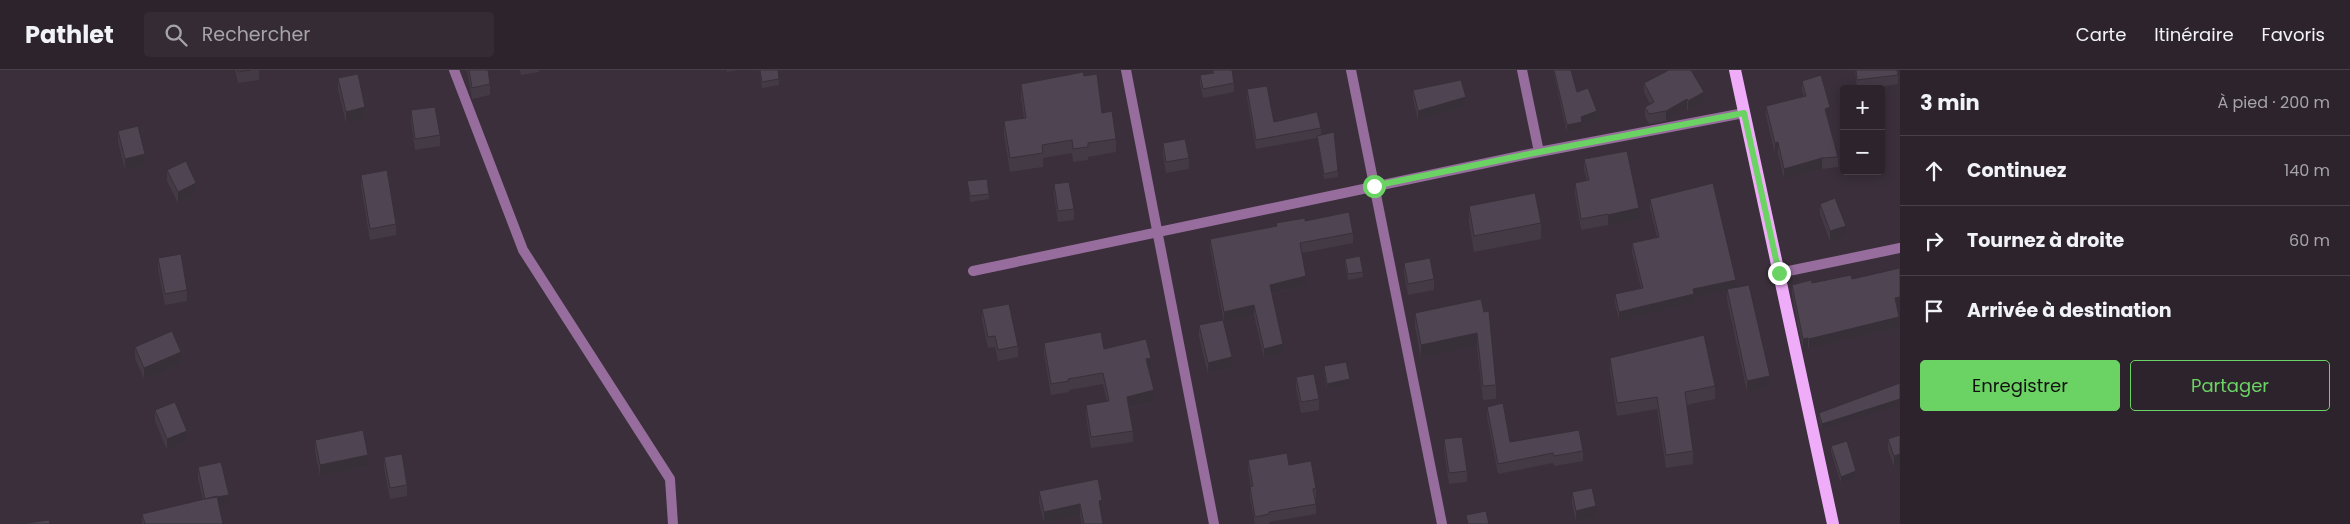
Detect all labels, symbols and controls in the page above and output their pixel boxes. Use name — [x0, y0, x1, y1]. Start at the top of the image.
search box — [144, 12, 494, 57]
text: Pathlet — [25, 18, 114, 51]
icon: search — [162, 21, 190, 49]
text: Rechercher — [202, 21, 310, 48]
text: Carte — [2076, 22, 2126, 47]
text: Itinéraire — [2154, 22, 2234, 47]
text: Favoris — [2262, 22, 2325, 47]
map controls — [1840, 85, 1885, 175]
button: + — [1840, 85, 1885, 130]
text: 3 min — [1920, 88, 1980, 117]
text: À pied · 200 m — [2217, 91, 2330, 114]
button: − — [1840, 130, 1885, 175]
icon: ahead — [1920, 157, 1948, 185]
text: Continuez — [1967, 157, 2066, 184]
text: 140 m — [2284, 159, 2330, 182]
route start — [1363, 175, 1386, 198]
icon: right — [1920, 227, 1948, 255]
text: Tournez à droite — [1967, 227, 2124, 254]
text: 60 m — [2289, 229, 2330, 252]
route end — [1768, 262, 1791, 285]
icon: arrive — [1920, 297, 1948, 325]
text: Arrivée à destination — [1967, 297, 2172, 324]
button: Enregistrer — [1920, 360, 2120, 411]
button: Partager — [2130, 360, 2330, 411]

